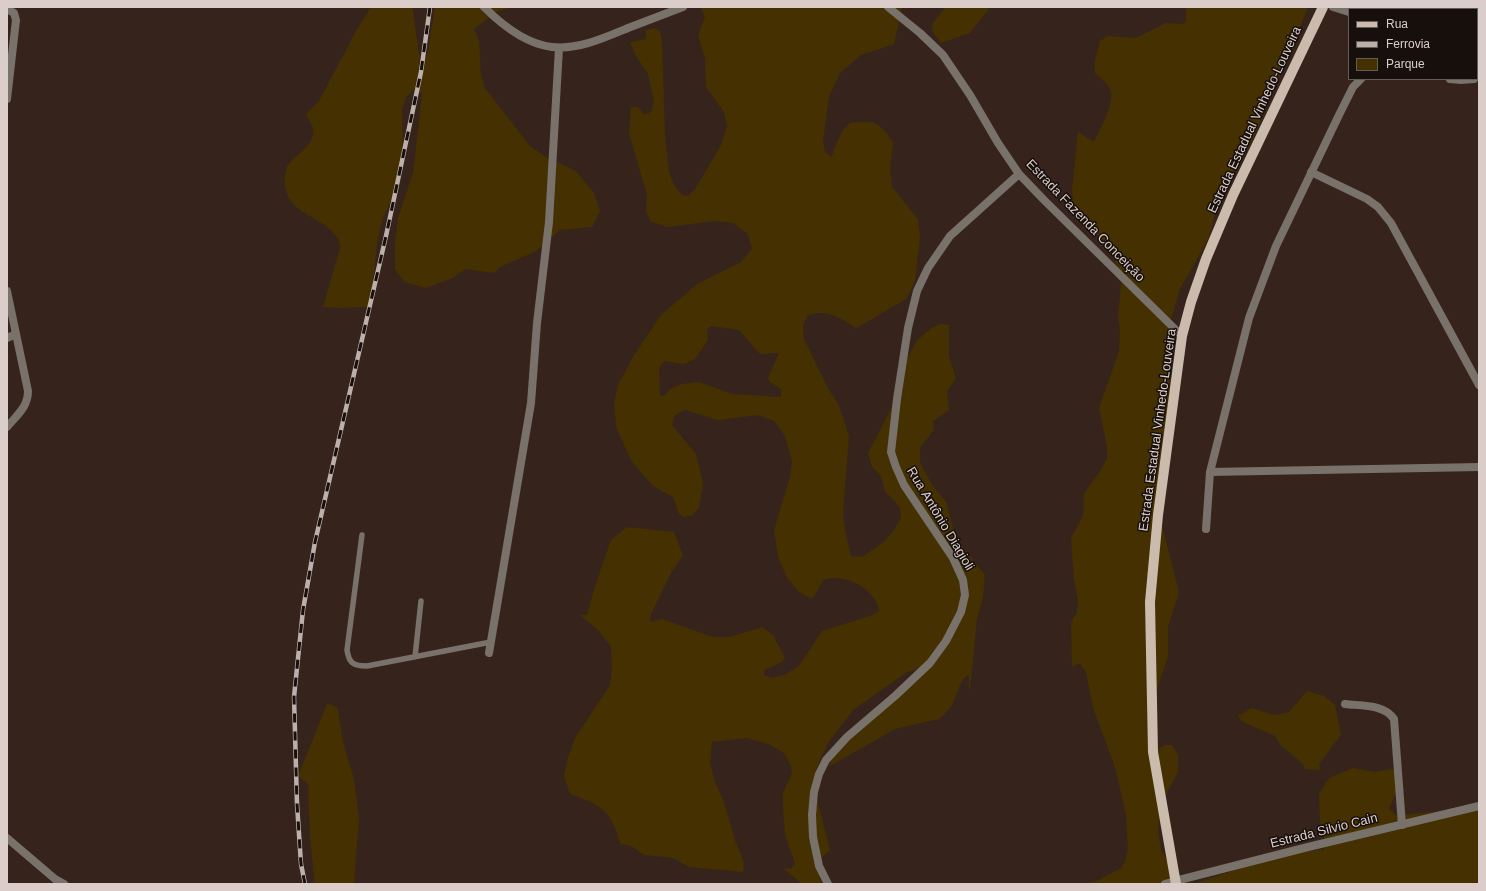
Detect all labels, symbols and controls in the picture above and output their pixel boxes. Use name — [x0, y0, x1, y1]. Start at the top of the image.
legend — [1348, 8, 1478, 80]
text: Rua — [1386, 17, 1408, 31]
street label: Estrada Estadual Vinhedo-Louveira — [1205, 24, 1305, 216]
text: Ferrovia — [1386, 37, 1430, 51]
text: Parque — [1386, 57, 1425, 71]
street label: Estrada Fazenda Conceição — [1022, 157, 1148, 285]
street label: Estrada Estadual Vinhedo-Louveira — [1136, 328, 1180, 532]
street label: Rua Antônio Diagioli — [903, 464, 977, 574]
street label: Estrada Silvio Cain — [1269, 810, 1379, 852]

